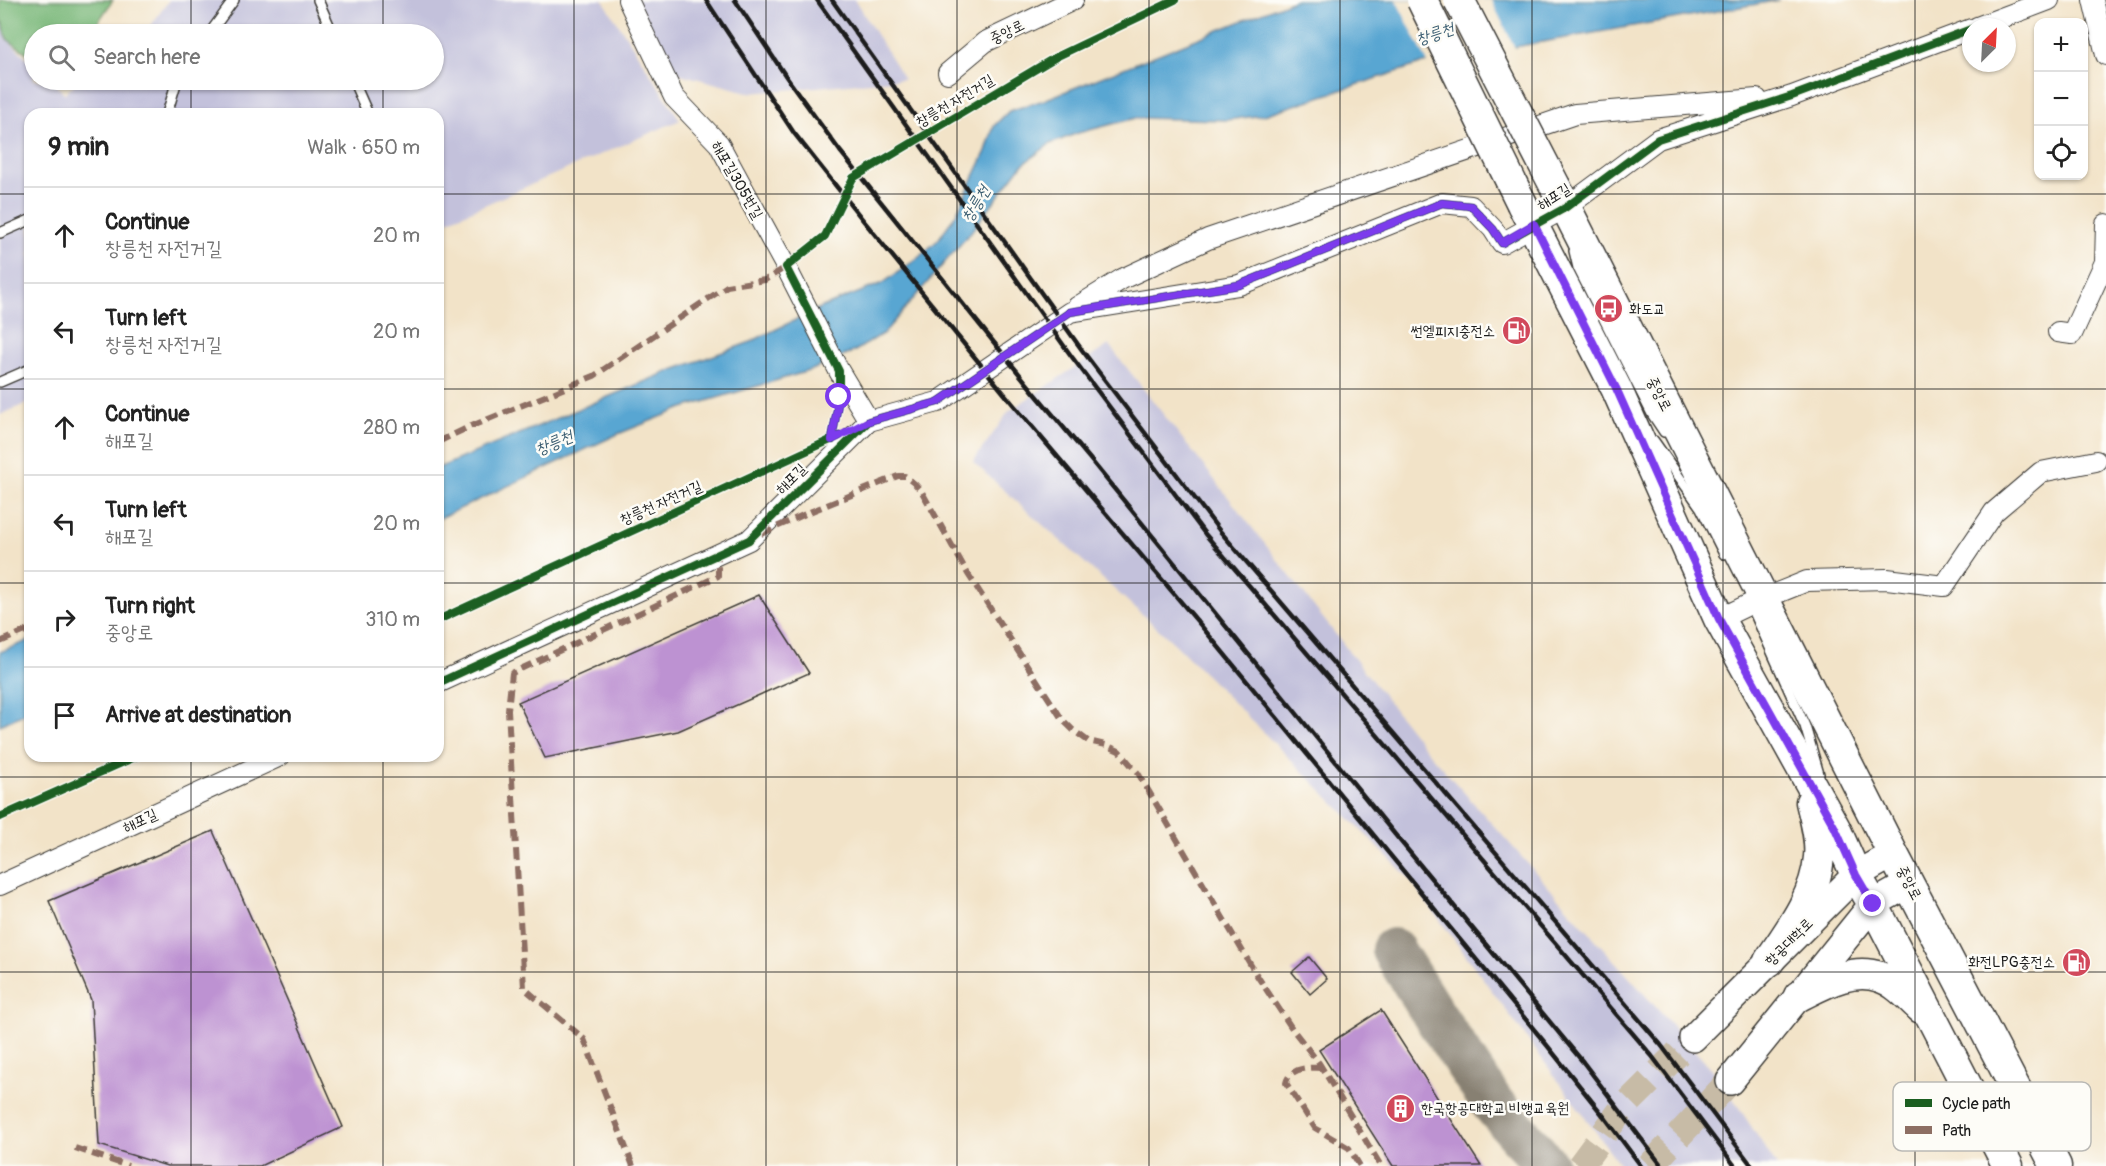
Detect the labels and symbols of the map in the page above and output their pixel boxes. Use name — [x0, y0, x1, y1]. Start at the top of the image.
street label: 중앙로 — [987, 16, 1027, 48]
water label: 창릉천 — [1413, 18, 1459, 50]
north arrow — [1962, 18, 2016, 72]
street label: 창릉천 자전거길 — [912, 70, 998, 132]
street label: 해포길305번길 — [707, 138, 767, 222]
street label: 해포길 — [1534, 179, 1574, 215]
water label: 창릉천 — [957, 180, 996, 226]
bus stop icon: 화도교 — [1592, 293, 1624, 325]
place label: 화도교 — [1629, 300, 1665, 319]
fuel station icon: 썬엘피지충전소 — [1500, 315, 1532, 347]
place label: 썬엘피지충전소 — [1411, 322, 1495, 341]
street label: 중앙로 — [1642, 374, 1676, 414]
route start — [825, 383, 851, 409]
water label: 창릉천 — [532, 425, 578, 460]
street label: 해포길 — [771, 459, 811, 499]
street label: 창릉천 자전거길 — [617, 476, 705, 530]
street label: 해포길 — [120, 805, 160, 837]
street label: 중앙로 — [1892, 863, 1926, 903]
route end — [1859, 890, 1885, 916]
street label: 항공대학로 — [1761, 914, 1817, 970]
fuel station icon: 화전LPG충전소 — [2060, 946, 2092, 978]
place label: 화전LPG충전소 — [1968, 953, 2055, 972]
legend — [1893, 1082, 2091, 1151]
building icon: 한국항공대학교 비행교육원 — [1384, 1092, 1416, 1124]
text: Cycle path — [1942, 1094, 2010, 1114]
place label: 한국항공대학교 비행교육원 — [1421, 1099, 1569, 1118]
text: Path — [1942, 1121, 1971, 1141]

